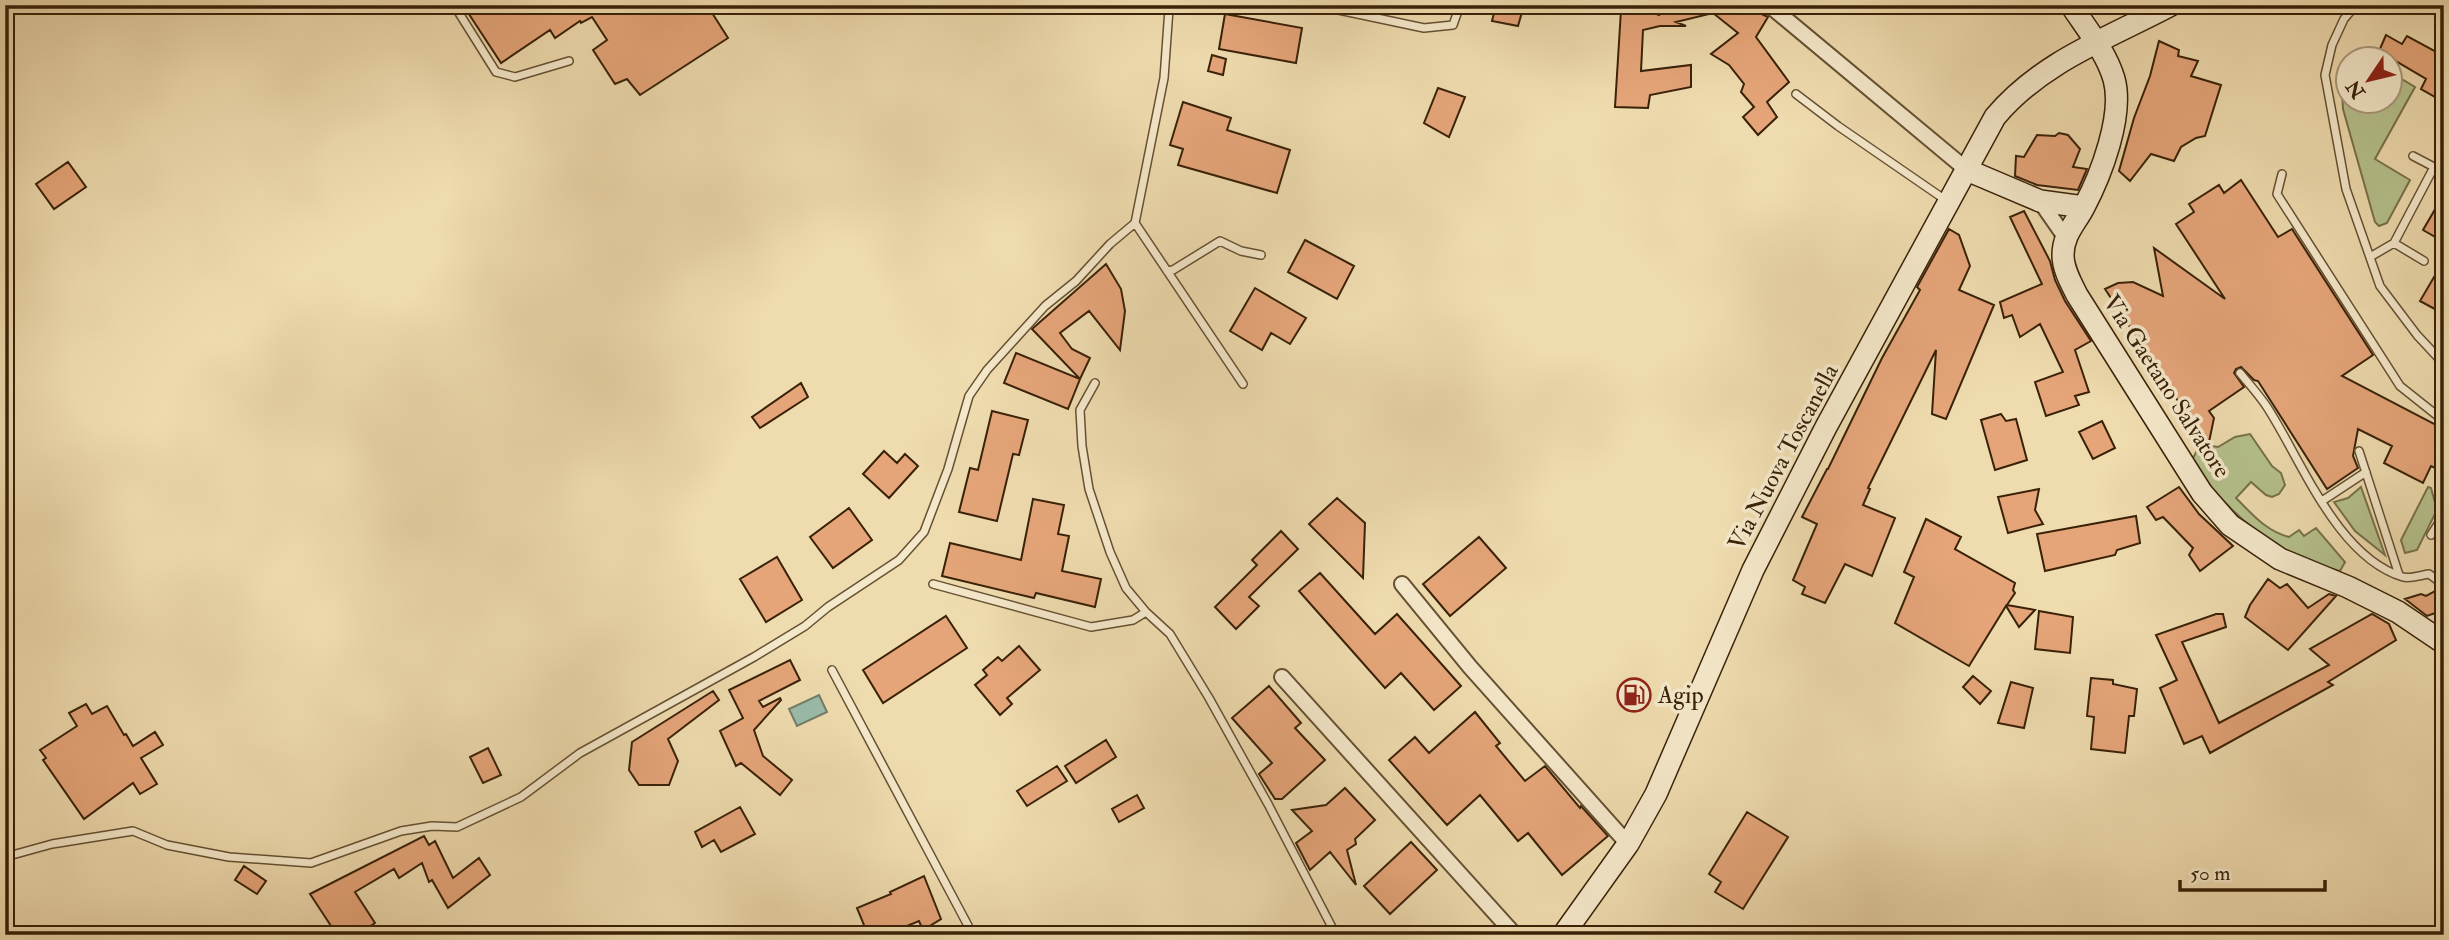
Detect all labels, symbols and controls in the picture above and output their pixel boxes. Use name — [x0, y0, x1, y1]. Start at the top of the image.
north arrow — [2334, 46, 2404, 116]
text: N — [2341, 75, 2371, 104]
street label: Via Gaetano Salvatore — [2096, 289, 2237, 484]
street label: Via Nuova Toscanella — [1721, 358, 1846, 556]
fuel station icon: Agip — [1615, 676, 1653, 714]
place label: Agip — [1657, 680, 1704, 711]
scale bar — [2180, 849, 2325, 893]
text: 50 m — [2190, 860, 2231, 887]

